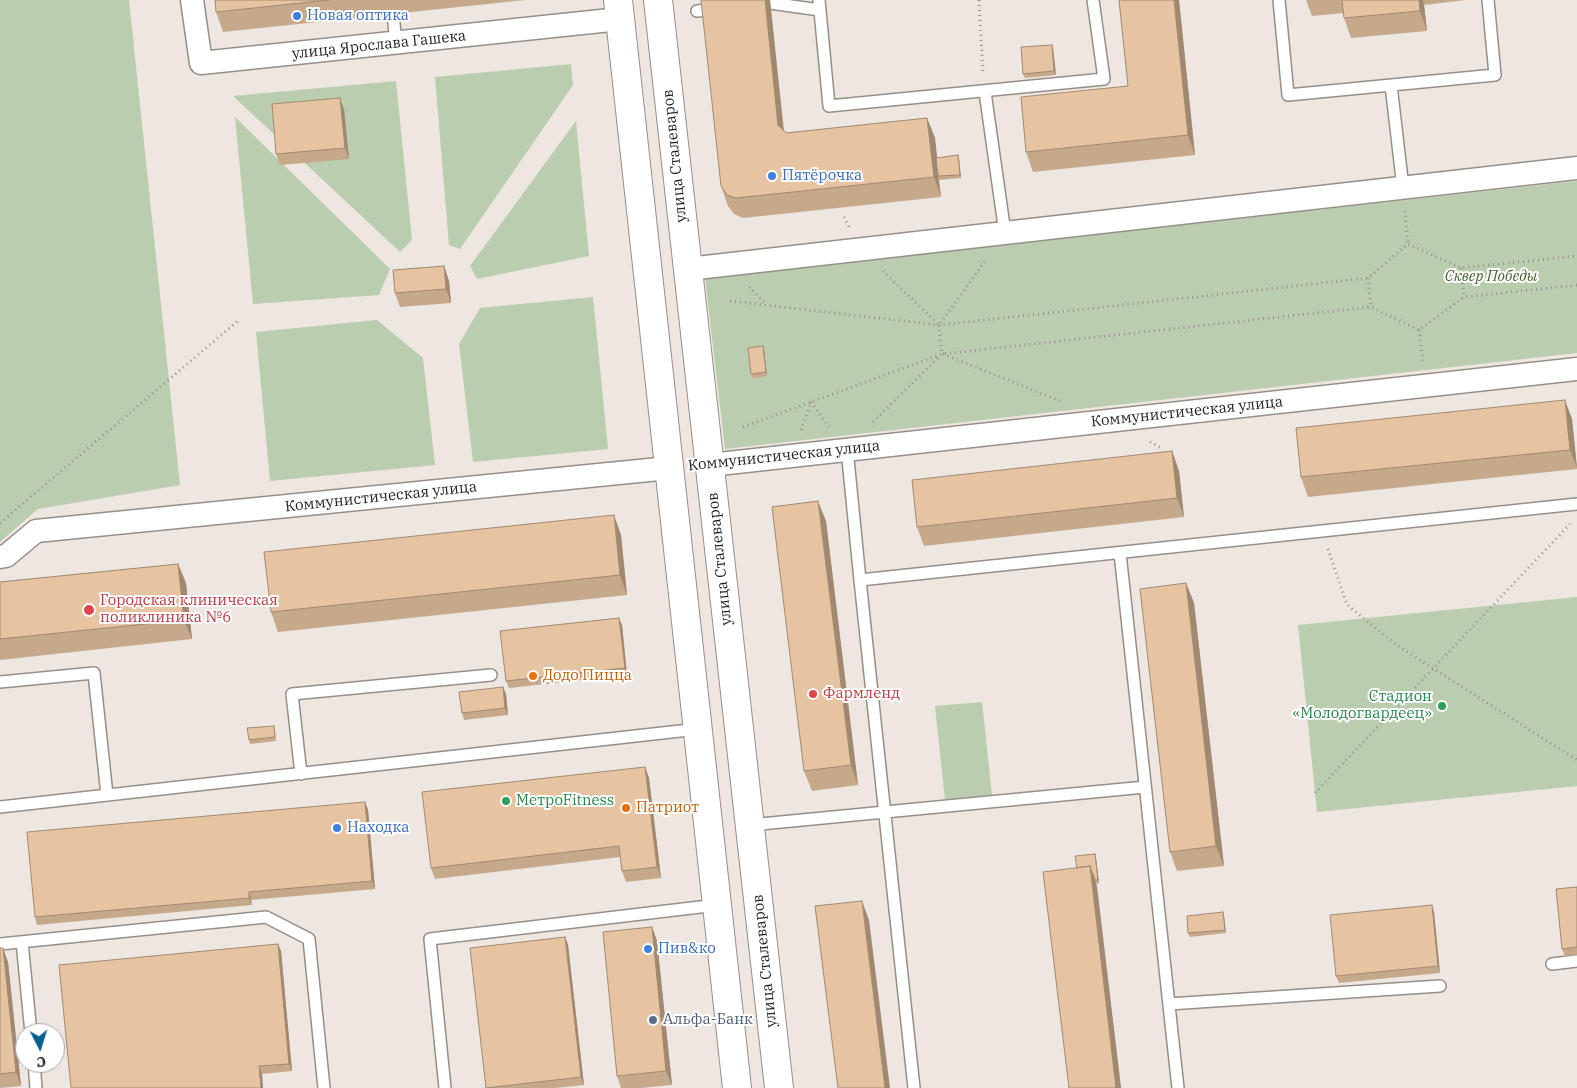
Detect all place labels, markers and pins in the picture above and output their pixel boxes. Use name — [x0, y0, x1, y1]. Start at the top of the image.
place label: Новая оптика — [307, 7, 409, 25]
marker: Новая оптика — [291, 10, 303, 22]
place label: Пятёрочка — [782, 167, 862, 185]
marker: Пятёрочка — [766, 170, 778, 182]
place label: Городская клиническая поликлиника №6 — [100, 592, 278, 627]
marker: Городская клиническая поликлиника №6 — [82, 603, 96, 617]
place label: Додо Пицца — [543, 667, 632, 685]
marker: Додо Пицца — [527, 670, 539, 682]
place label: Фармленд — [823, 685, 900, 703]
marker: Фармленд — [807, 688, 819, 700]
place label: Стадион «Молодогвардеец» — [1293, 688, 1432, 723]
marker: Стадион «Молодогвардеец» — [1436, 700, 1448, 712]
place label: МетроFitness — [516, 792, 614, 810]
marker: МетроFitness — [500, 795, 512, 807]
place label: Патриот — [636, 799, 699, 817]
marker: Патриот — [620, 802, 632, 814]
place label: Находка — [347, 819, 409, 837]
marker: Находка — [331, 822, 343, 834]
place label: Пив&ко — [658, 940, 716, 958]
marker: Пив&ко — [642, 943, 654, 955]
place label: Альфа-Банк — [663, 1011, 753, 1029]
marker: Альфа-Банк — [647, 1014, 659, 1026]

